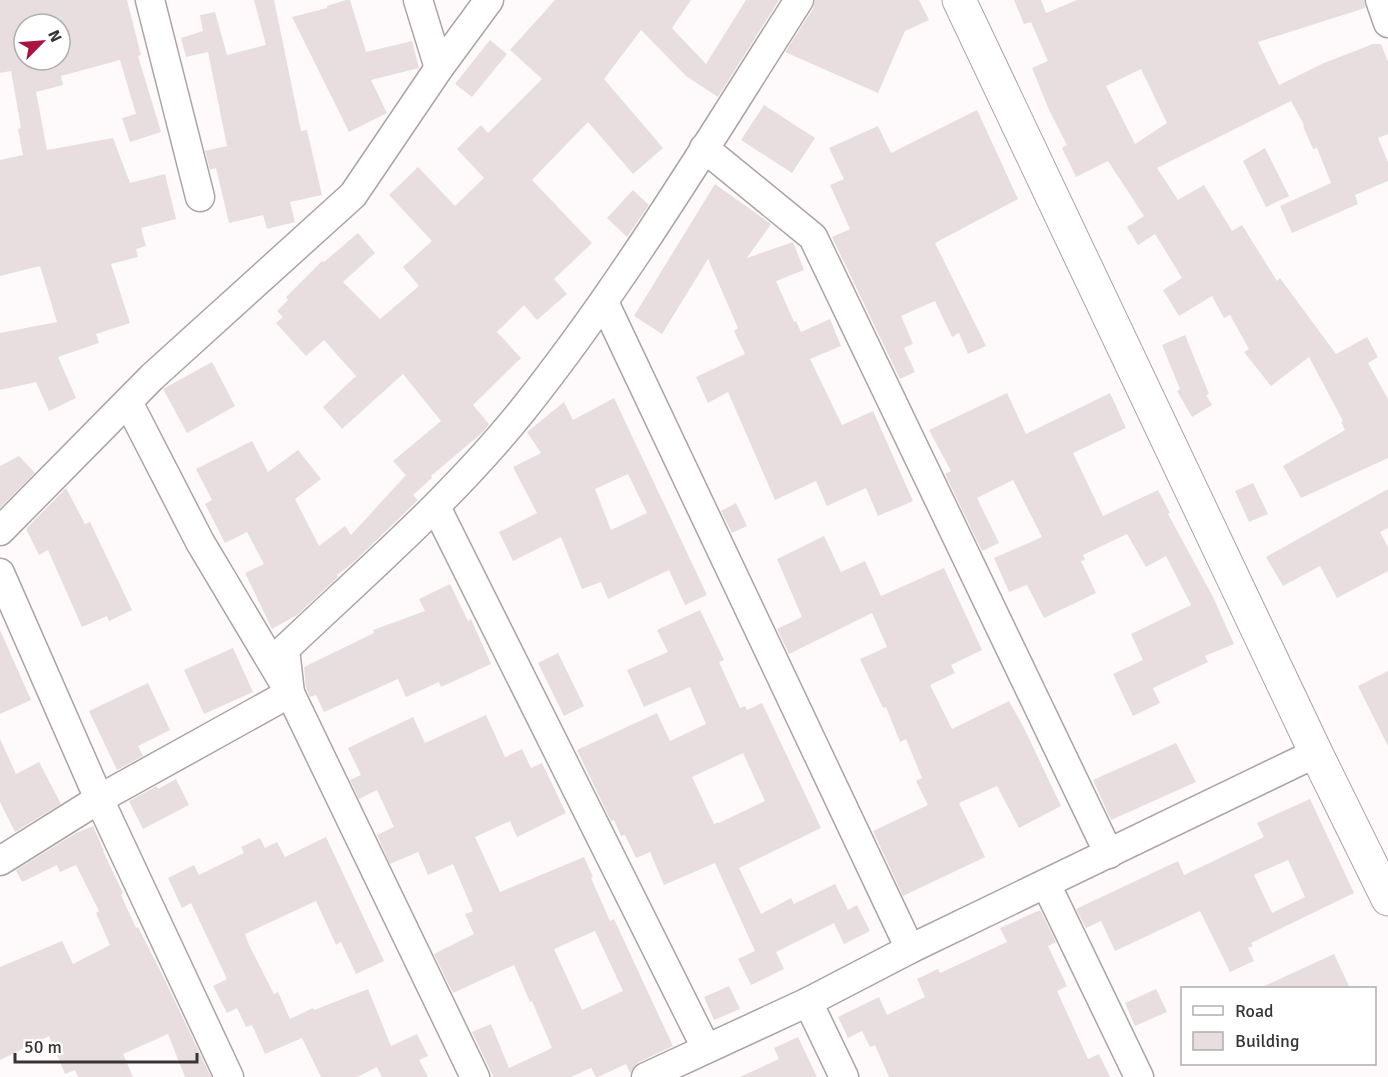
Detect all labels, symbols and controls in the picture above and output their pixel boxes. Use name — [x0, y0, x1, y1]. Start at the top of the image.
north arrow — [12, 12, 72, 72]
text: N — [43, 27, 66, 45]
legend — [1181, 987, 1376, 1065]
text: Road — [1235, 1000, 1274, 1022]
scale bar — [15, 1026, 196, 1064]
text: Building — [1235, 1030, 1299, 1052]
text: 50 m — [24, 1036, 62, 1058]

